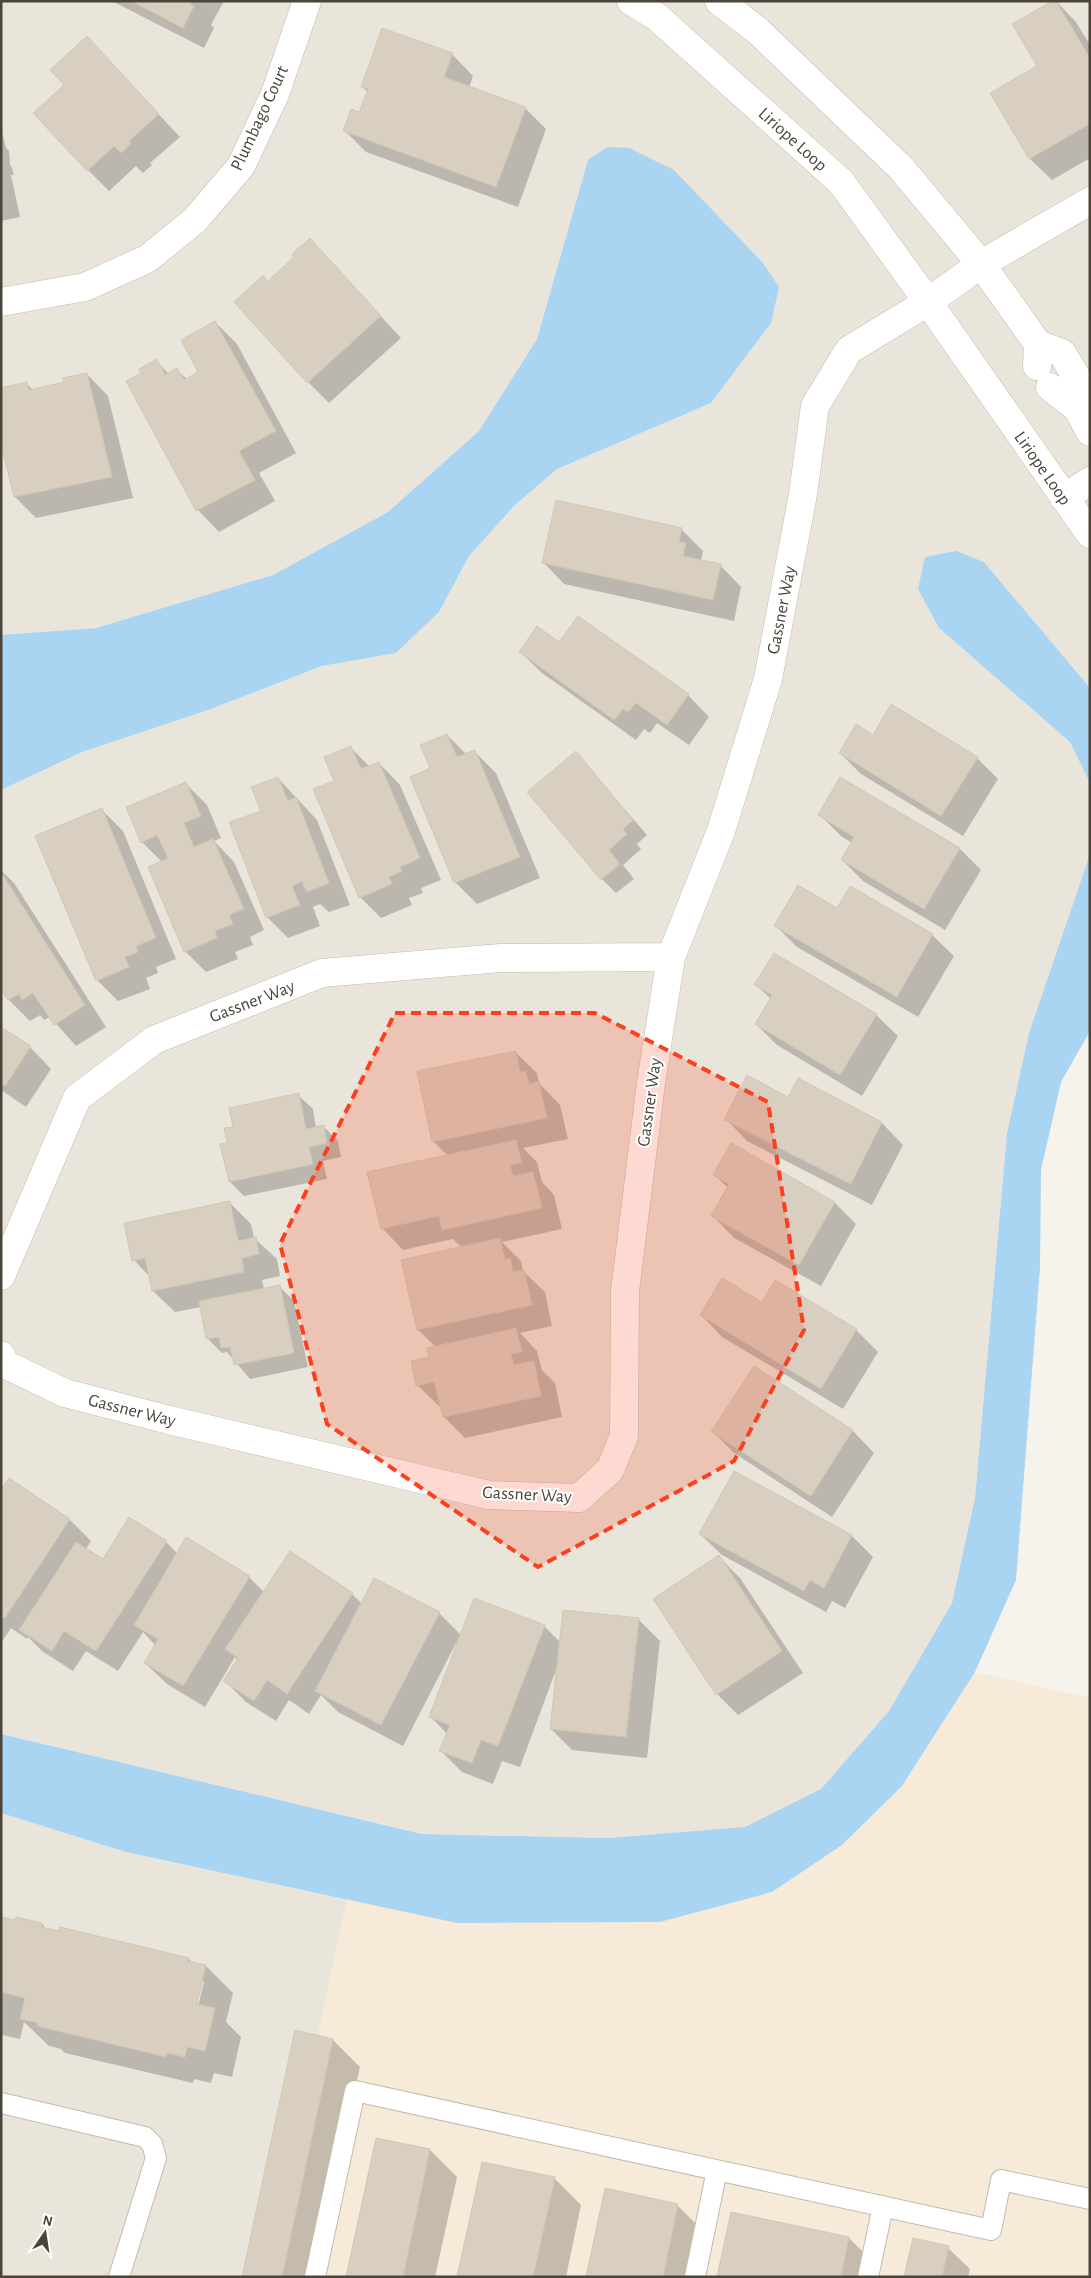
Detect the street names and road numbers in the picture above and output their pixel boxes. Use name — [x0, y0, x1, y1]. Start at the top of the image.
street label: Plumbago Court — [228, 63, 292, 174]
street label: Liriope Loop — [755, 104, 830, 175]
street label: Liriope Loop — [1010, 428, 1074, 509]
street label: Gassner Way — [765, 564, 799, 656]
street label: Gassner Way — [207, 977, 298, 1026]
street label: Gassner Way — [635, 1056, 665, 1148]
street label: Gassner Way — [86, 1391, 178, 1431]
street label: Gassner Way — [482, 1484, 572, 1506]

